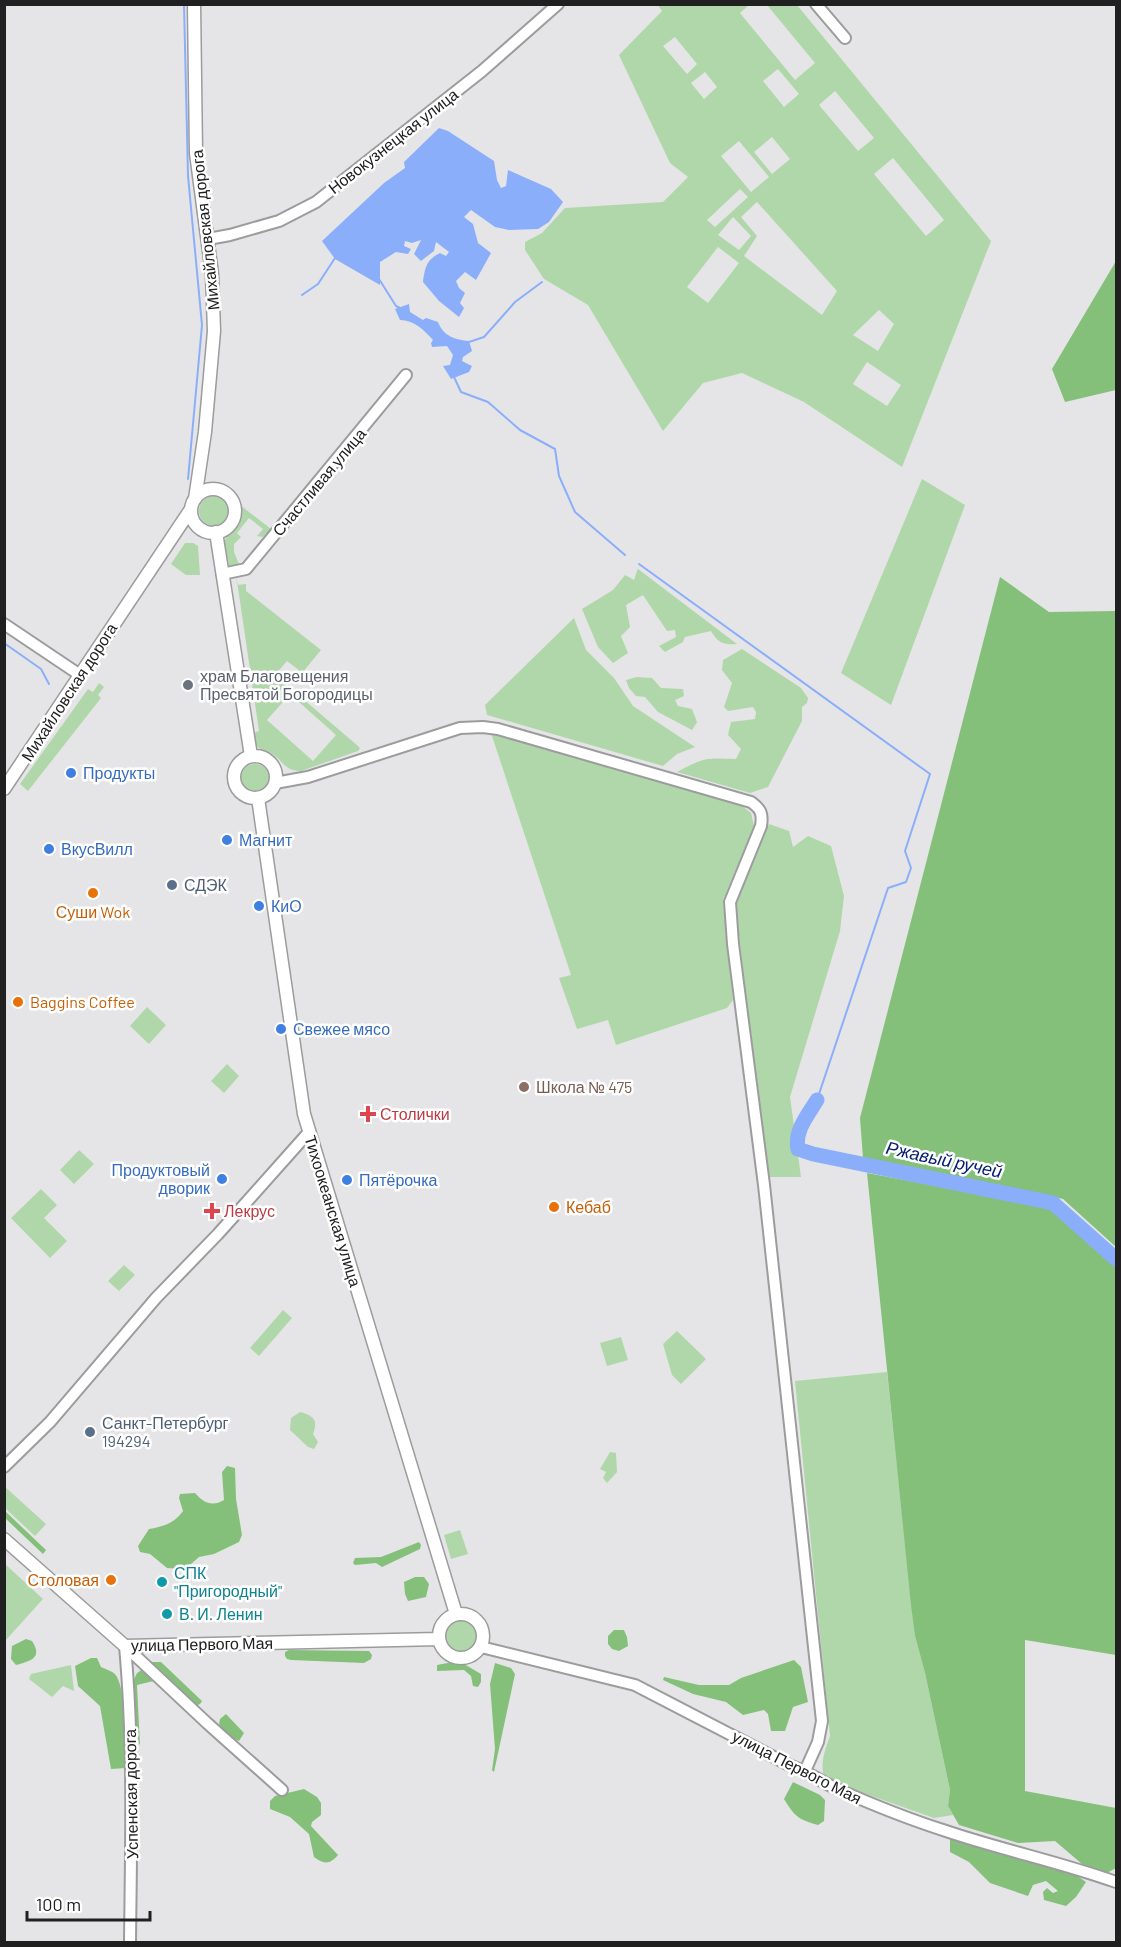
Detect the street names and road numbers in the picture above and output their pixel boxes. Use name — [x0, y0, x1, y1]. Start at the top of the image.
street label: Новокузнецкая улица — [324, 84, 461, 197]
street label: Михайловская дорога — [187, 149, 222, 311]
street label: Счастливая улица — [268, 424, 369, 539]
street label: Михайловская дорога — [17, 619, 120, 764]
street label: Тихоокеанская улица — [301, 1133, 366, 1289]
street label: улица Первого Мая — [131, 1633, 273, 1654]
street label: улица Первого Мая — [729, 1726, 865, 1807]
street label: Успенская дорога — [120, 1729, 141, 1859]

